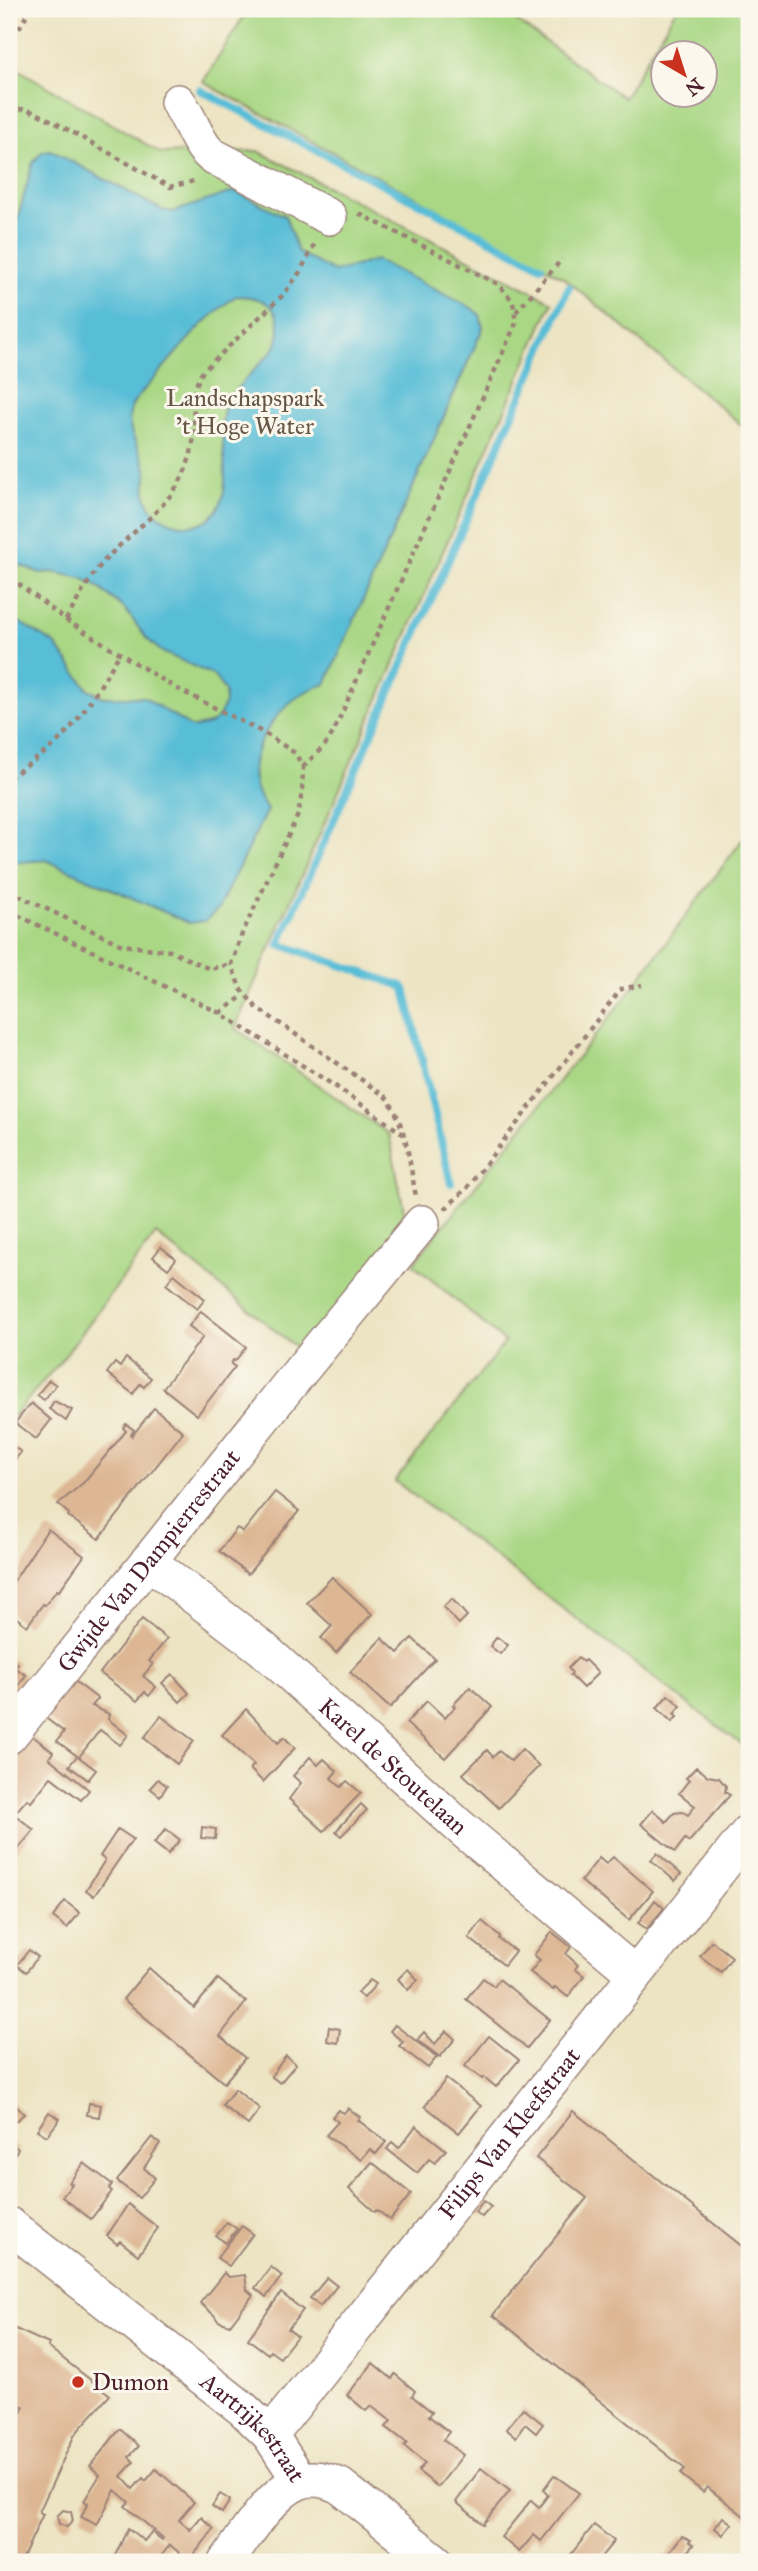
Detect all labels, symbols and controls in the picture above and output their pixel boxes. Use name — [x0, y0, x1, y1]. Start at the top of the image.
north arrow — [650, 38, 720, 108]
text: N — [681, 73, 708, 101]
park label: Landschapspark 't Hoge Water — [166, 383, 325, 441]
street label: Gwijde Van Dampierrestraat — [51, 1443, 247, 1678]
street label: Karel de Stoutelaan — [312, 1691, 474, 1841]
street label: Filips Van Kleefstraat — [432, 2041, 587, 2226]
street label: Aartrijkestraat — [193, 2366, 312, 2488]
place label: Dumon — [92, 2367, 169, 2397]
marker: Dumon — [70, 2374, 86, 2390]

